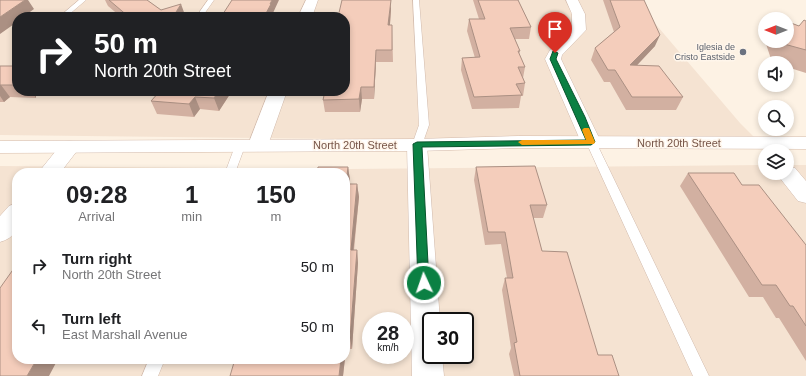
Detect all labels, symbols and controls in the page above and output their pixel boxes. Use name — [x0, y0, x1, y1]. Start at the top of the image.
pin — [538, 12, 572, 53]
north arrow — [758, 12, 794, 48]
map controls — [758, 12, 794, 180]
icon: arrive — [544, 18, 566, 40]
icon: right — [28, 28, 80, 80]
text: 50 m — [94, 28, 158, 59]
place label: Iglesia de Cristo Eastside — [674, 42, 735, 62]
marker: Iglesia de Cristo Eastside — [738, 47, 748, 57]
button: sound — [758, 56, 794, 92]
text: North 20th Street — [94, 61, 231, 81]
button: search — [758, 100, 794, 136]
street label: North 20th Street — [637, 137, 721, 149]
street label: North 20th Street — [313, 139, 397, 151]
button: layers — [758, 144, 794, 180]
text: 09:28 — [66, 181, 127, 208]
text: 1 — [185, 181, 198, 208]
text: 150 — [256, 181, 296, 208]
text: Arrival — [78, 209, 115, 224]
text: min — [181, 209, 202, 224]
text: m — [271, 209, 281, 224]
text: Turn right — [62, 250, 132, 267]
icon: right — [28, 255, 50, 277]
text: 50 m — [301, 258, 334, 275]
position arrow — [403, 262, 445, 304]
text: North 20th Street — [62, 267, 161, 282]
text: Turn left — [62, 310, 121, 327]
speed limit sign: 30 — [422, 312, 474, 364]
icon: left — [28, 315, 50, 337]
text: 50 m — [301, 318, 334, 335]
text: 28 — [377, 322, 399, 344]
text: East Marshall Avenue — [62, 327, 188, 342]
text: km/h — [377, 342, 399, 353]

